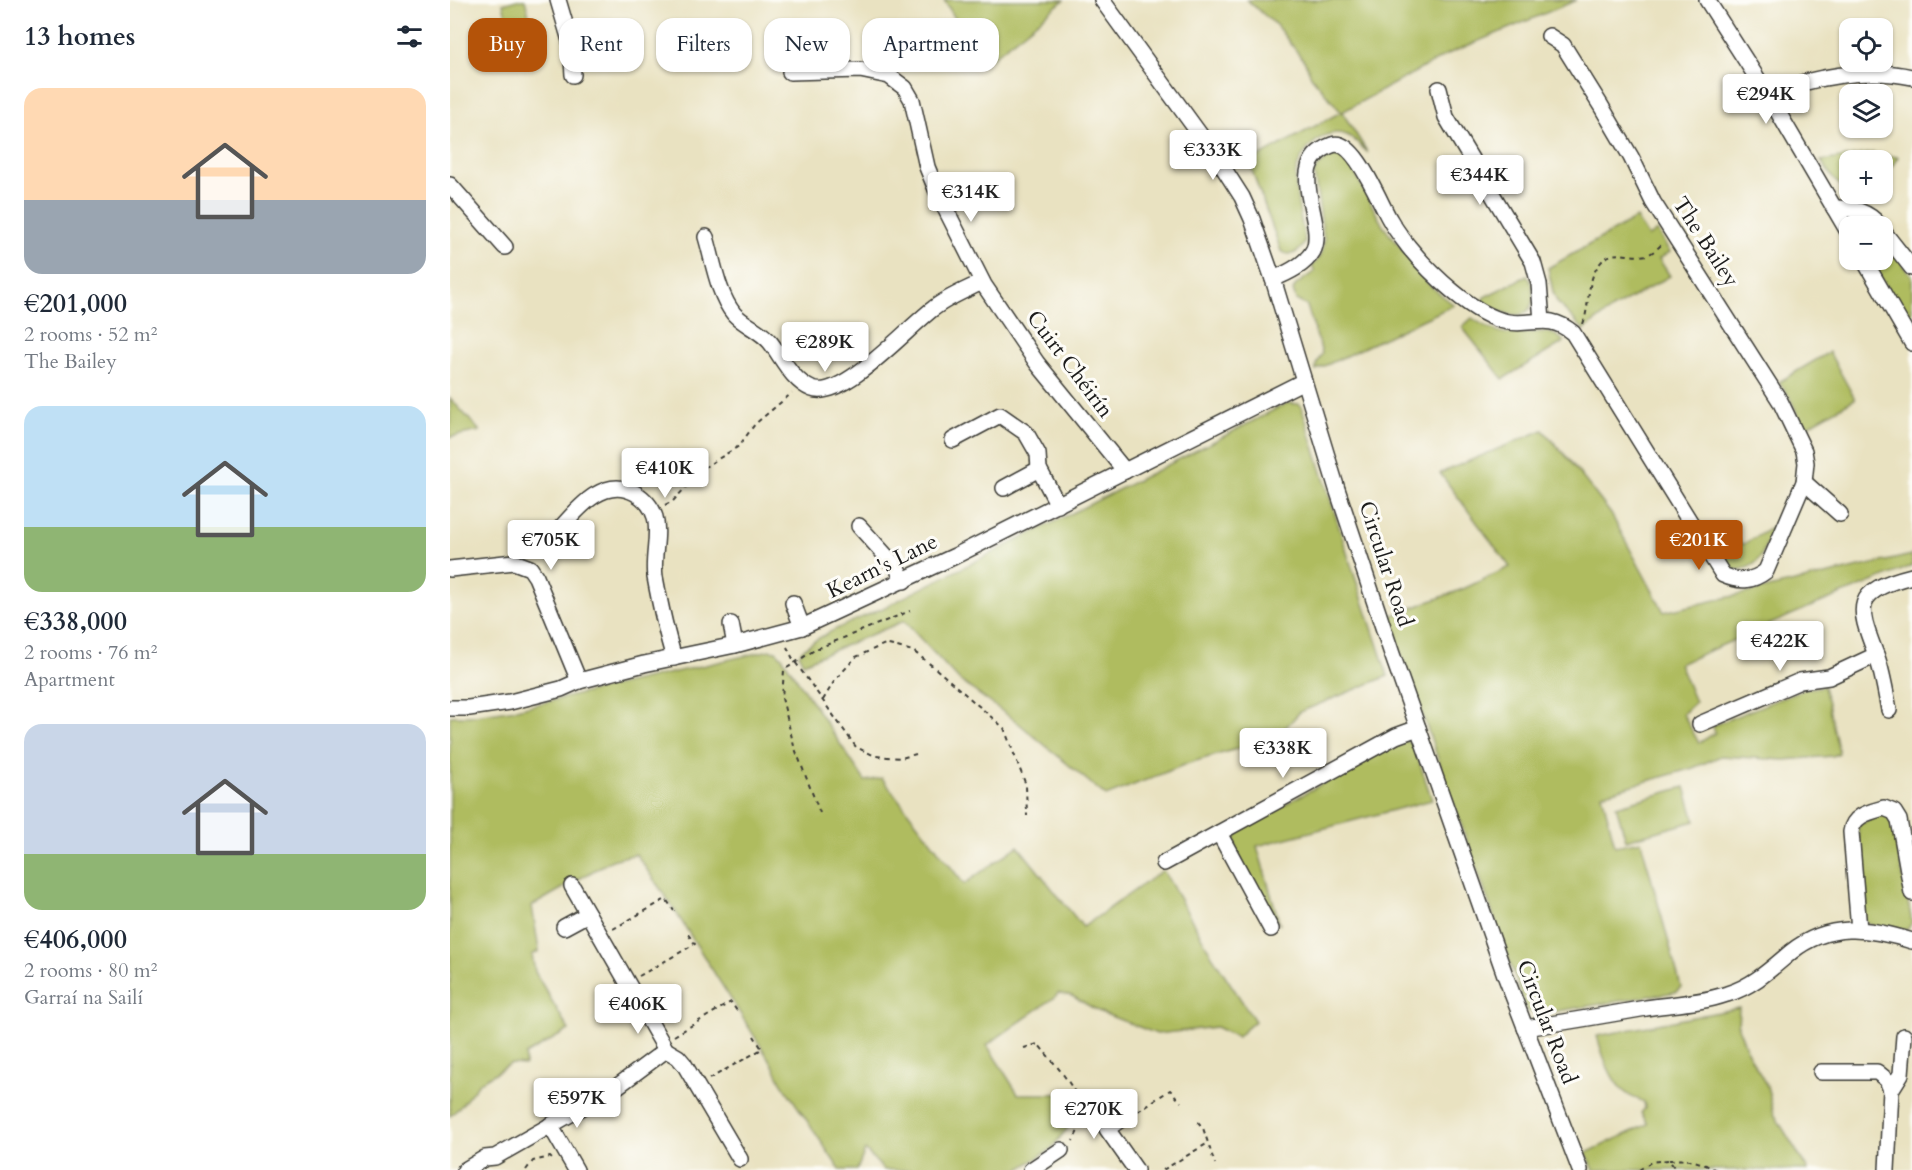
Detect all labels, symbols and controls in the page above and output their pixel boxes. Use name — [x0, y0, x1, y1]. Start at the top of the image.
chip: Buy — [468, 18, 547, 72]
chip: Rent — [559, 18, 644, 72]
chip: Filters — [656, 18, 752, 72]
chip: New — [764, 18, 850, 72]
chip: Apartment — [862, 18, 999, 72]
map controls — [1839, 18, 1893, 270]
button: locate — [1839, 18, 1893, 72]
text: 13 homes — [24, 19, 135, 54]
icon: filters — [393, 20, 426, 53]
pin: €294K — [1724, 74, 1808, 125]
text: €294K — [1737, 80, 1795, 107]
button: layers — [1839, 84, 1893, 138]
icon: home — [171, 127, 279, 235]
pin: €333K — [1171, 130, 1255, 181]
text: €333K — [1184, 136, 1242, 163]
button: + — [1839, 150, 1893, 204]
pin: €344K — [1438, 155, 1522, 206]
text: €344K — [1451, 161, 1509, 188]
pin: €314K — [929, 172, 1013, 223]
text: €314K — [942, 178, 1000, 205]
street label: The Bailey — [1666, 191, 1747, 293]
button: − — [1839, 216, 1893, 270]
text: €201,000 — [24, 286, 127, 321]
street label: Cuirt Chéirín — [1020, 304, 1121, 424]
text: 2 rooms · 52 m² — [24, 321, 157, 348]
pin: €289K — [783, 322, 867, 373]
text: €289K — [796, 328, 854, 355]
text: The Bailey — [24, 348, 117, 375]
icon: home — [171, 445, 279, 553]
pin: €410K — [623, 448, 707, 499]
text: €410K — [636, 454, 694, 481]
street label: Circular Road — [1352, 497, 1421, 631]
pin: €705K — [509, 520, 593, 571]
pin: €201K — [1657, 520, 1741, 571]
text: €705K — [522, 526, 580, 553]
street label: Kearn's Lane — [822, 526, 942, 606]
text: €201K — [1670, 526, 1728, 553]
text: €338,000 — [24, 604, 127, 639]
pin: €422K — [1738, 621, 1822, 672]
text: €422K — [1751, 627, 1809, 654]
text: 2 rooms · 76 m² — [24, 639, 157, 666]
text: Apartment — [24, 666, 115, 693]
pin: €338K — [1241, 728, 1325, 779]
text: €338K — [1254, 734, 1312, 761]
icon: home — [171, 763, 279, 871]
text: €406,000 — [24, 922, 127, 957]
street label: Circular Road — [1510, 956, 1584, 1089]
text: 2 rooms · 80 m² — [24, 957, 157, 984]
text: Garraí na Sailí — [24, 984, 143, 1011]
pin: €406K — [596, 984, 680, 1035]
text: €406K — [609, 990, 667, 1017]
pin: €597K — [535, 1078, 619, 1129]
text: €597K — [548, 1084, 606, 1111]
pin: €270K — [1052, 1089, 1136, 1140]
text: €270K — [1065, 1095, 1123, 1122]

